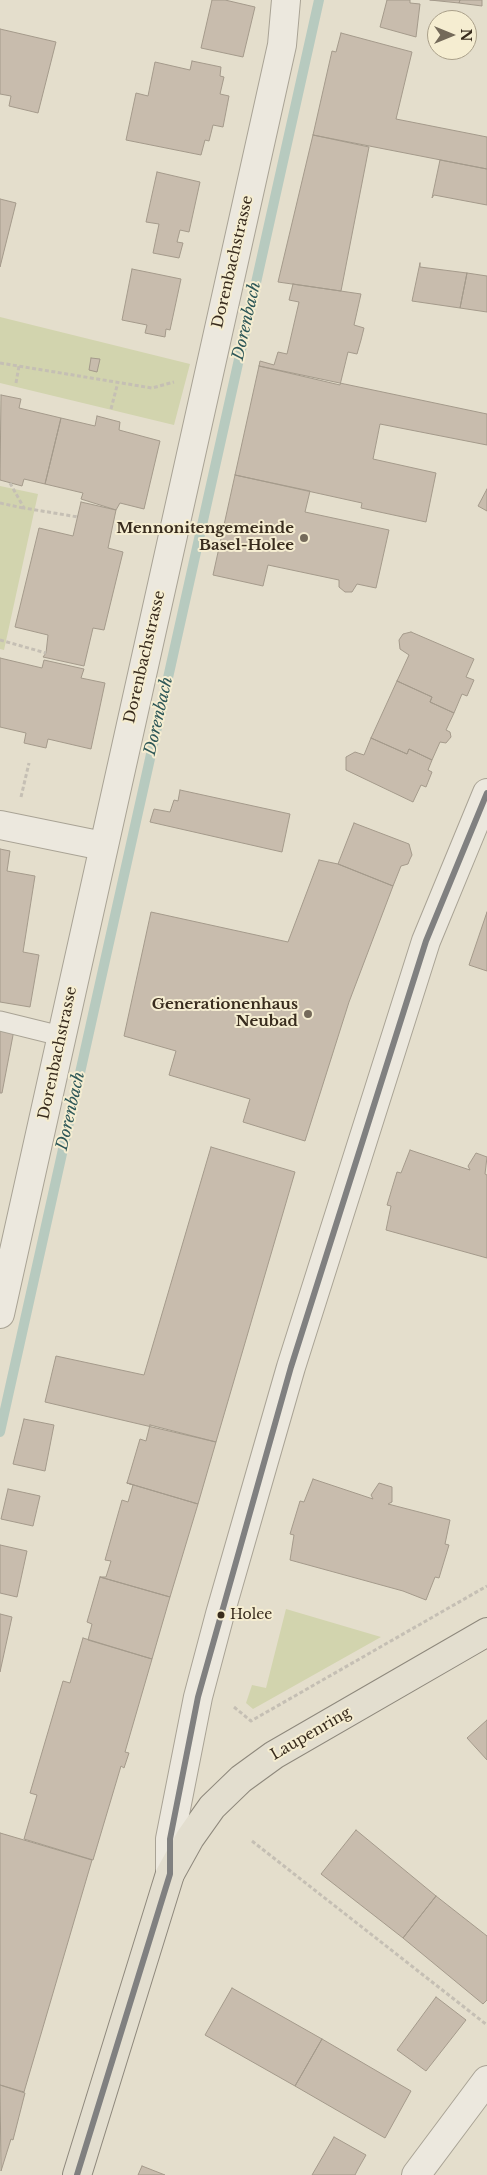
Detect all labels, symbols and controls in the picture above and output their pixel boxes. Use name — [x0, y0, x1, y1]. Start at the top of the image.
north arrow — [427, 10, 477, 60]
text: N — [457, 28, 475, 42]
street label: Dorenbachstrasse — [209, 194, 257, 330]
water label: Dorenbach — [229, 280, 265, 362]
place label: Mennonitengemeinde Basel-Holee — [116, 520, 294, 555]
marker: Mennonitengemeinde Basel-Holee — [298, 532, 310, 544]
street label: Dorenbachstrasse — [121, 589, 169, 725]
water label: Dorenbach — [141, 675, 177, 757]
street label: Dorenbachstrasse — [35, 985, 81, 1121]
place label: Generationenhaus Neubad — [152, 996, 298, 1031]
marker: Generationenhaus Neubad — [302, 1008, 314, 1020]
water label: Dorenbach — [53, 1070, 89, 1152]
place label: Holee — [230, 1607, 272, 1623]
marker: Holee — [216, 1610, 226, 1620]
street label: Laupenring — [268, 1704, 354, 1764]

